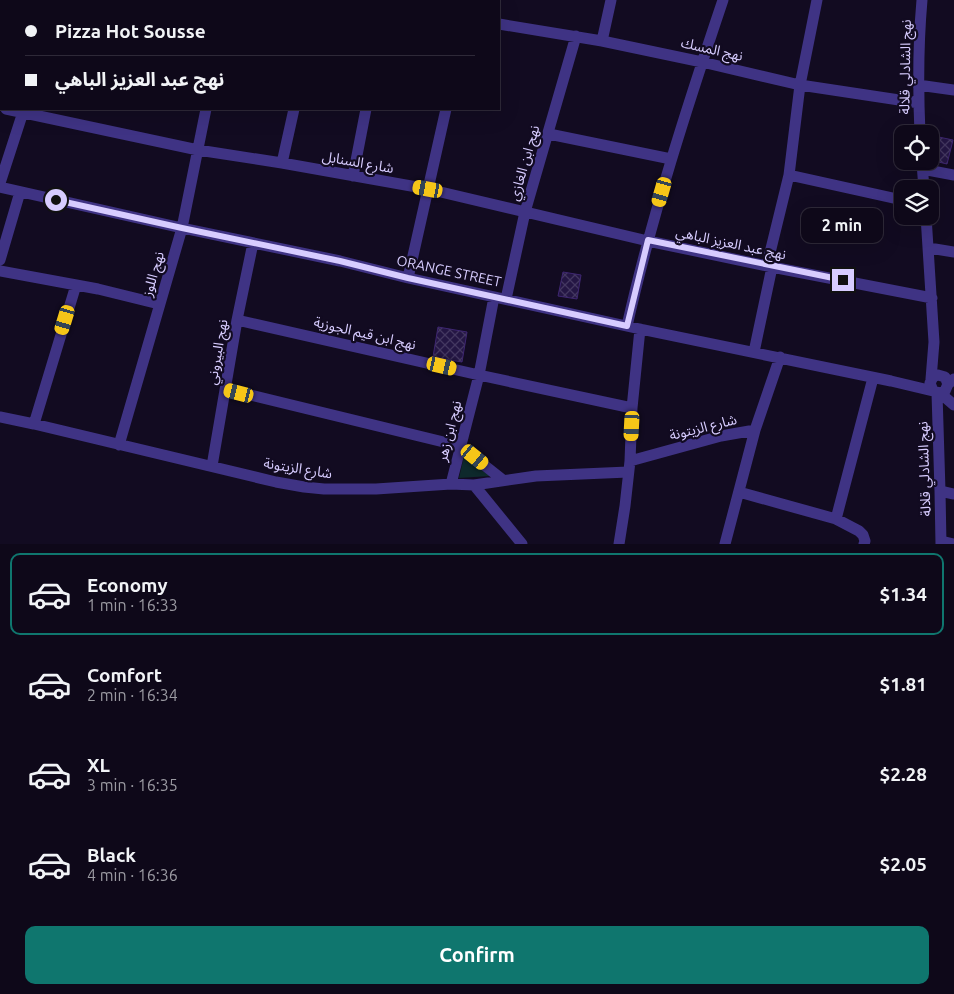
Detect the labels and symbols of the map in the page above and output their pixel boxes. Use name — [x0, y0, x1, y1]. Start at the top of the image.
street label: نهج الشادلي قلالة — [896, 19, 917, 115]
street label: نهج المسك — [679, 34, 745, 67]
street label: نهج ابن الغازي — [506, 123, 546, 203]
street label: شارع السنابل — [321, 148, 395, 179]
car — [650, 176, 673, 208]
car — [411, 179, 444, 199]
route start — [45, 189, 67, 211]
callout: 2 min — [802, 208, 884, 242]
street label: نهج عبد العزيز الباهي — [674, 224, 788, 266]
street label: نهج اللوز — [139, 249, 170, 300]
street label: ORANGE STREET — [395, 252, 503, 290]
route end — [832, 269, 854, 291]
car — [53, 303, 76, 337]
street label: نهج ابن قيم الجوزية — [312, 313, 418, 356]
street label: نهج البيروني — [203, 318, 234, 386]
car — [425, 355, 458, 377]
car — [222, 382, 255, 404]
street label: نهج ابن زهر — [434, 399, 467, 465]
car — [623, 411, 640, 441]
street label: شارع الزيتونة — [667, 411, 739, 446]
street label: نهج الشادلي قلالة — [914, 421, 937, 517]
car — [458, 442, 491, 472]
street label: شارع الزيتونة — [262, 455, 333, 484]

